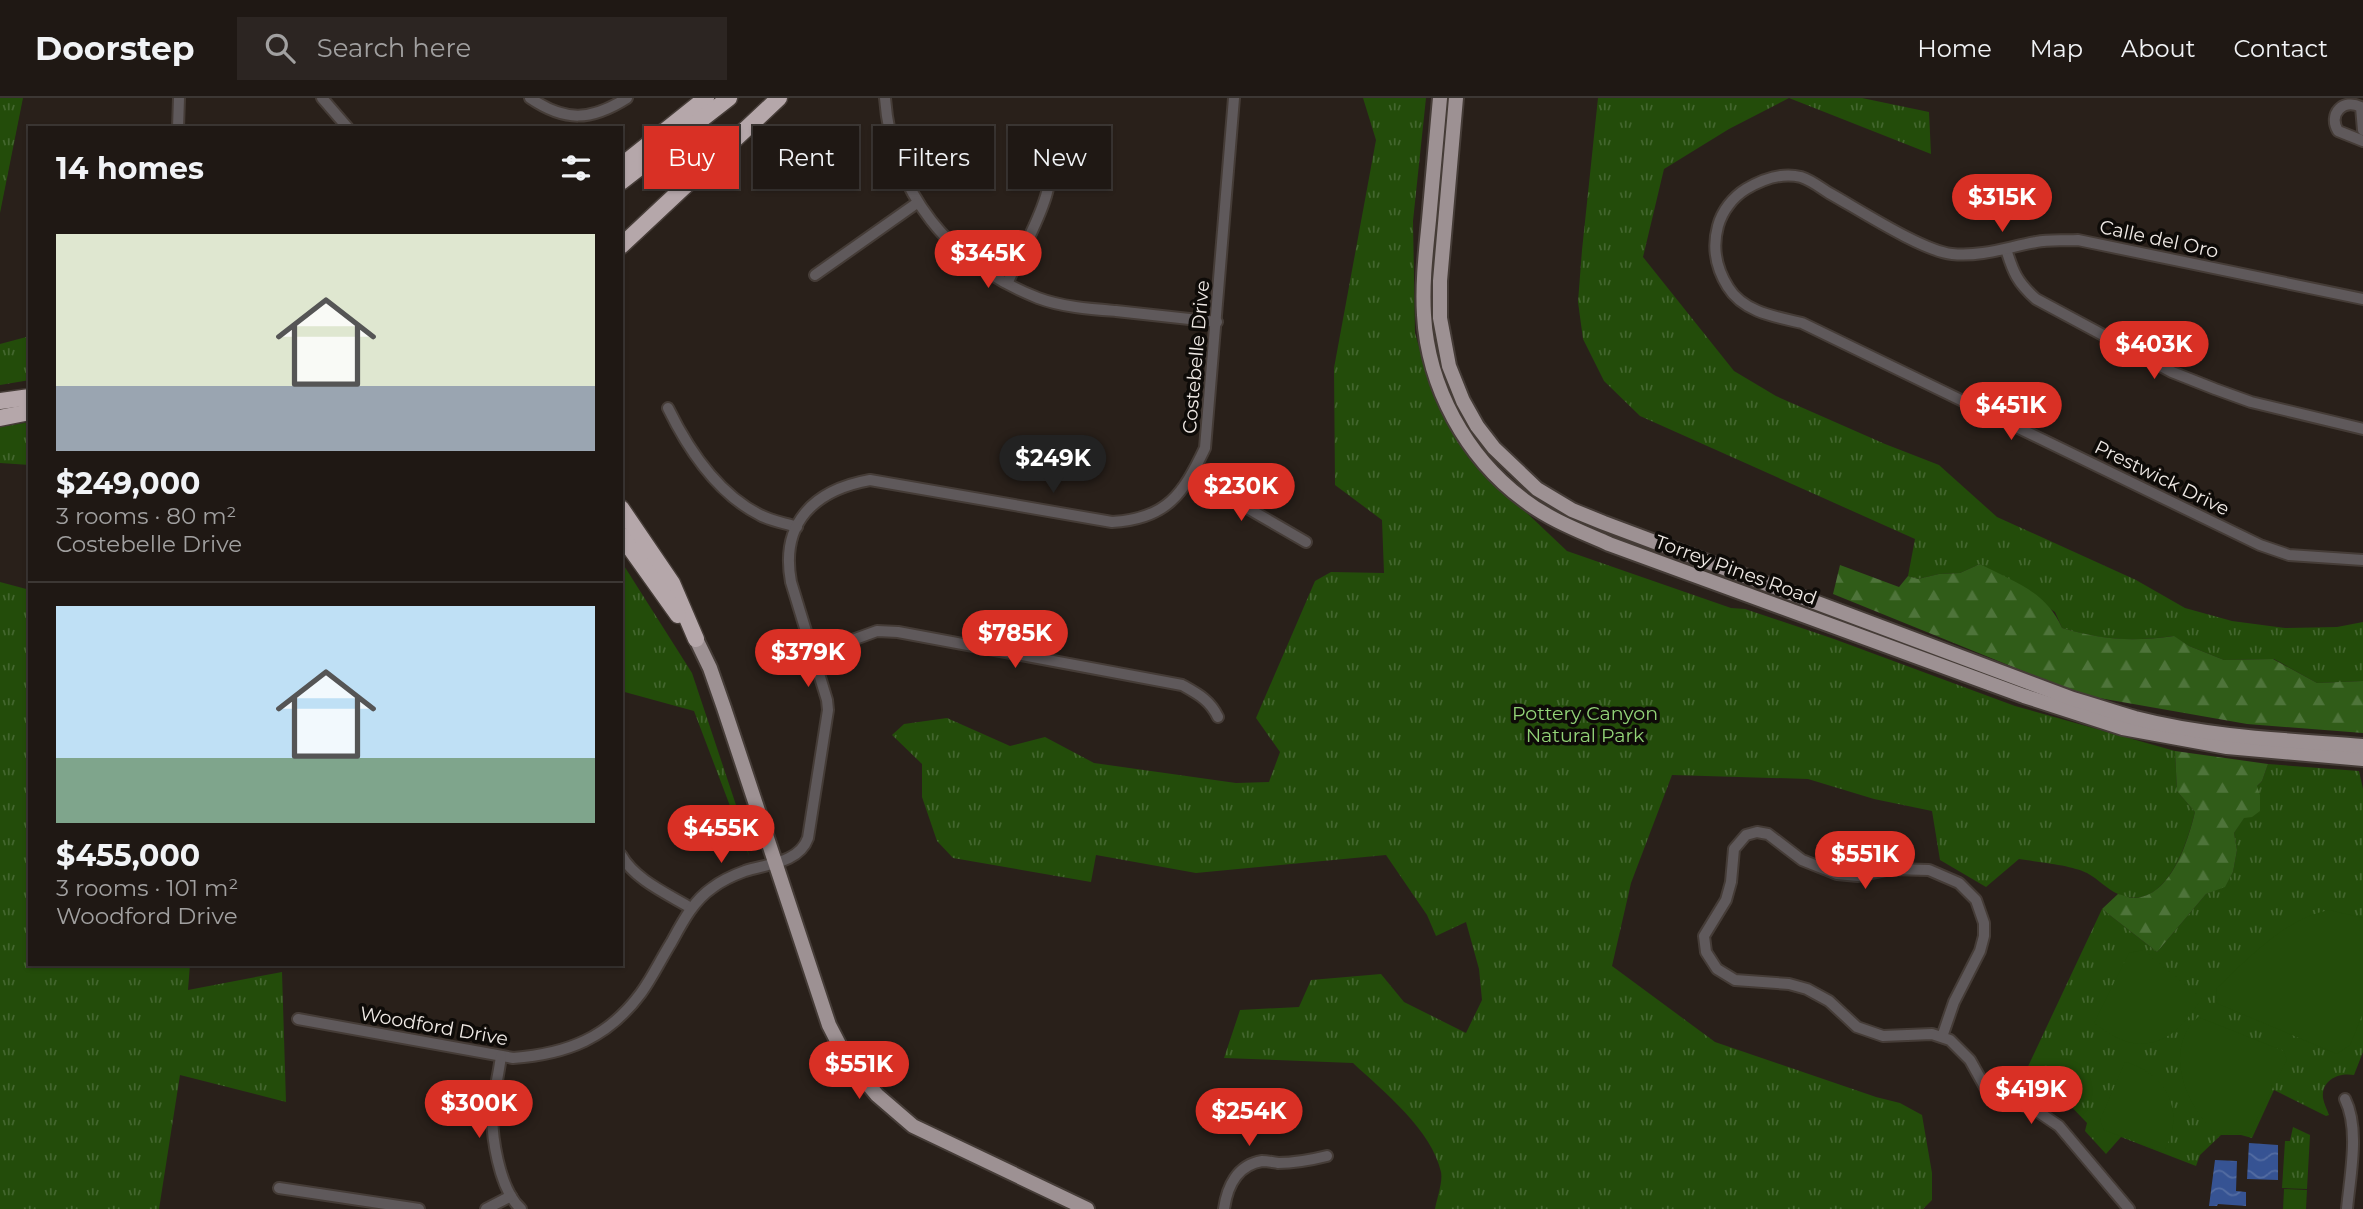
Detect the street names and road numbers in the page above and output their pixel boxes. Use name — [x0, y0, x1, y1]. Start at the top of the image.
street label: Calle del Oro — [2097, 215, 2221, 263]
street label: Costebelle Drive — [1178, 279, 1214, 435]
street label: Prestwick Drive — [2091, 435, 2233, 521]
street label: Torrey Pines Road — [1652, 530, 1820, 610]
street label: Woodford Drive — [358, 1002, 510, 1050]

